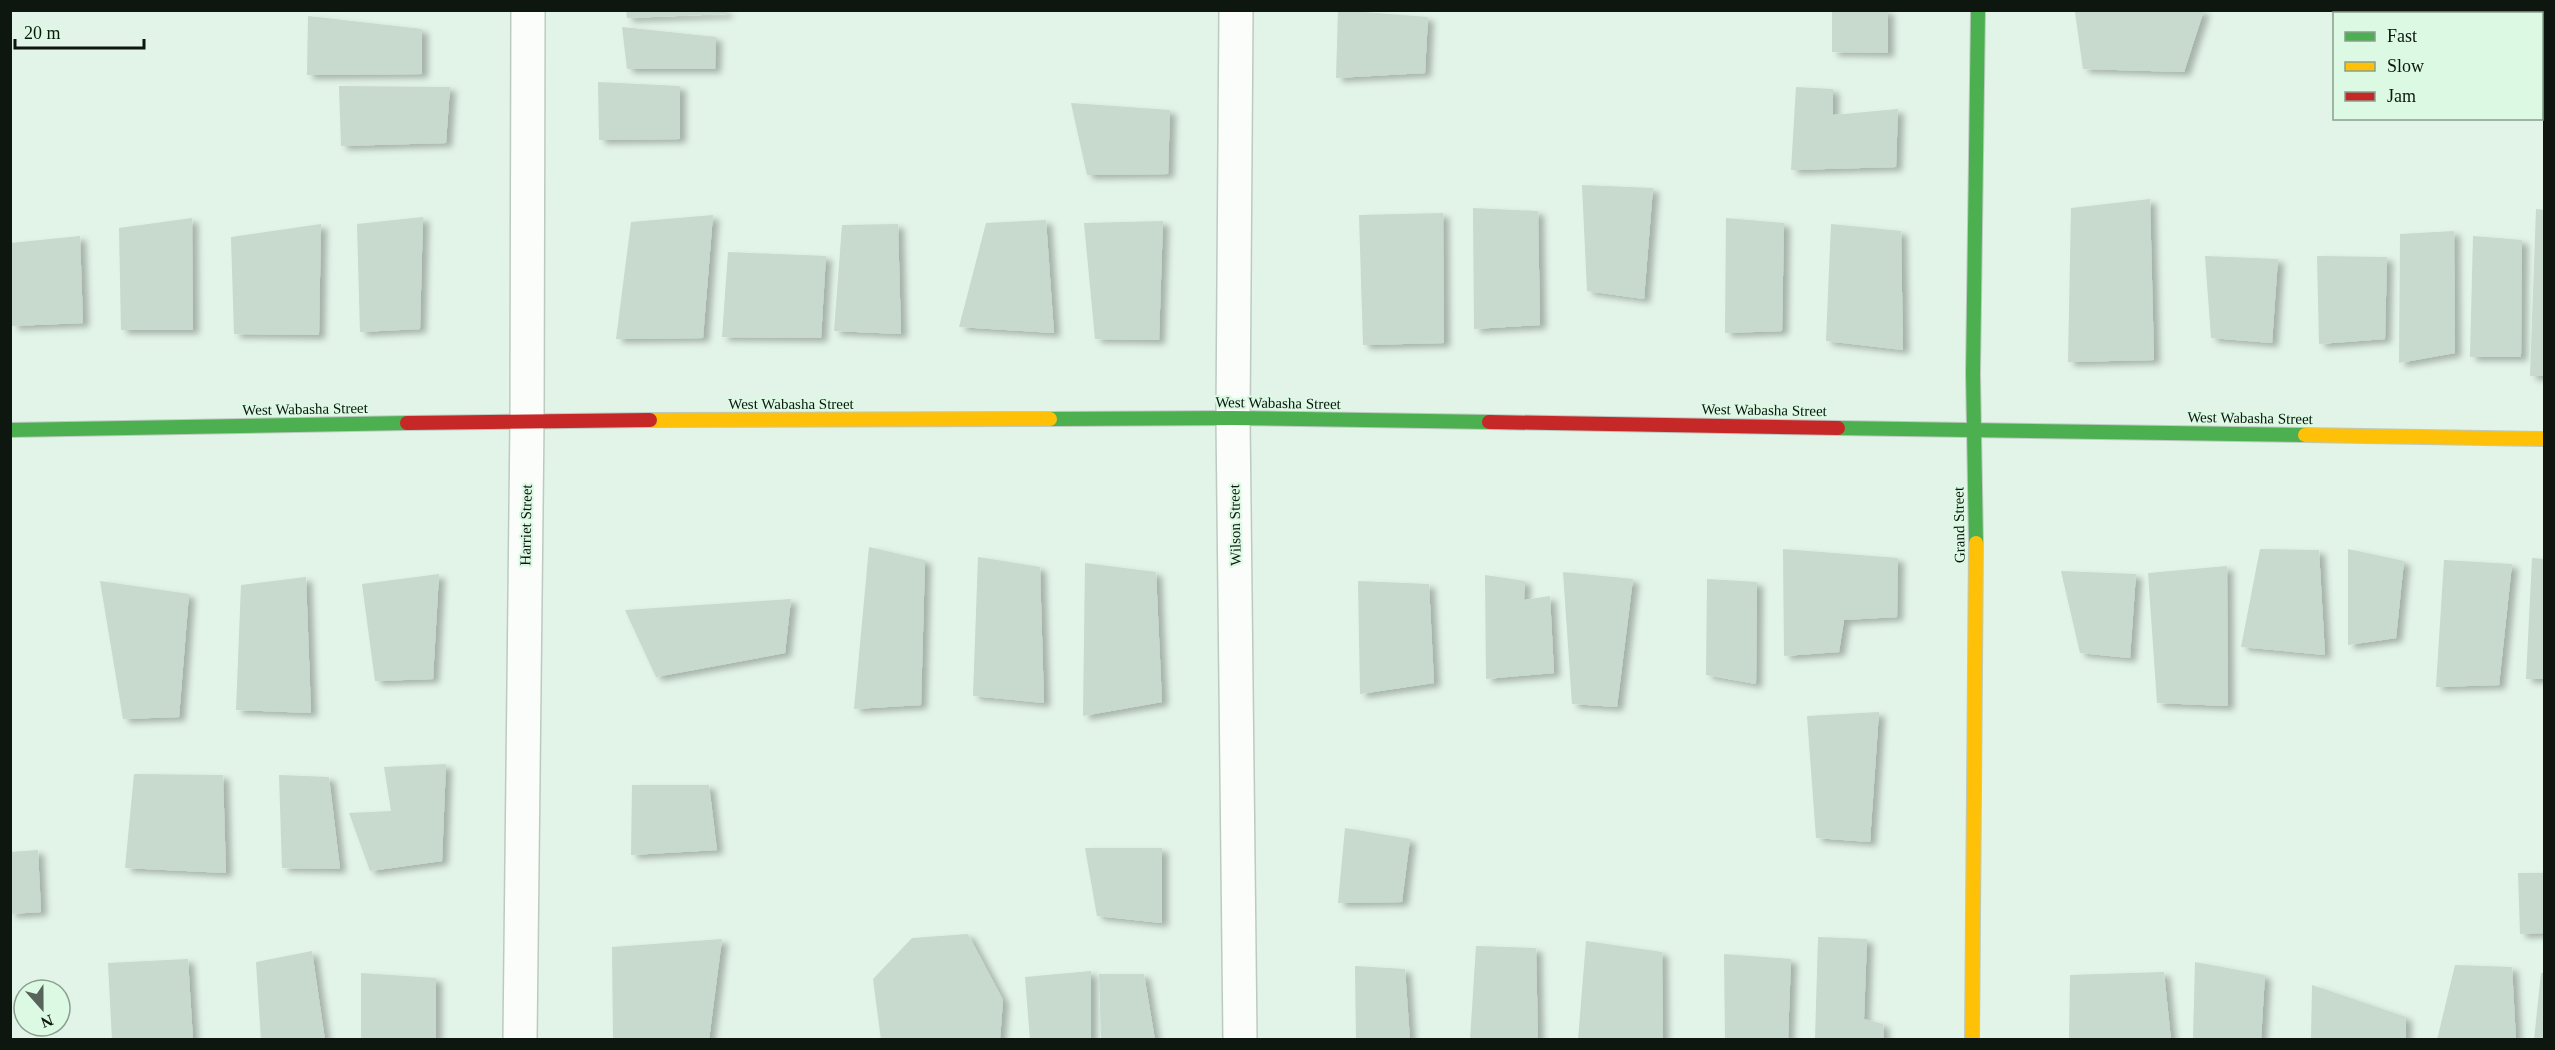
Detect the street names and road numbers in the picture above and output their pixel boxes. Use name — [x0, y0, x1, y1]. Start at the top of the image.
street label: West Wabasha Street — [1215, 394, 1342, 412]
street label: West Wabasha Street — [728, 396, 855, 412]
street label: West Wabasha Street — [242, 400, 369, 418]
street label: West Wabasha Street — [1701, 401, 1828, 419]
street label: West Wabasha Street — [2187, 409, 2314, 427]
street label: Harriet Street — [517, 483, 535, 566]
street label: Wilson Street — [1226, 483, 1244, 566]
street label: Grand Street — [1950, 486, 1968, 563]

